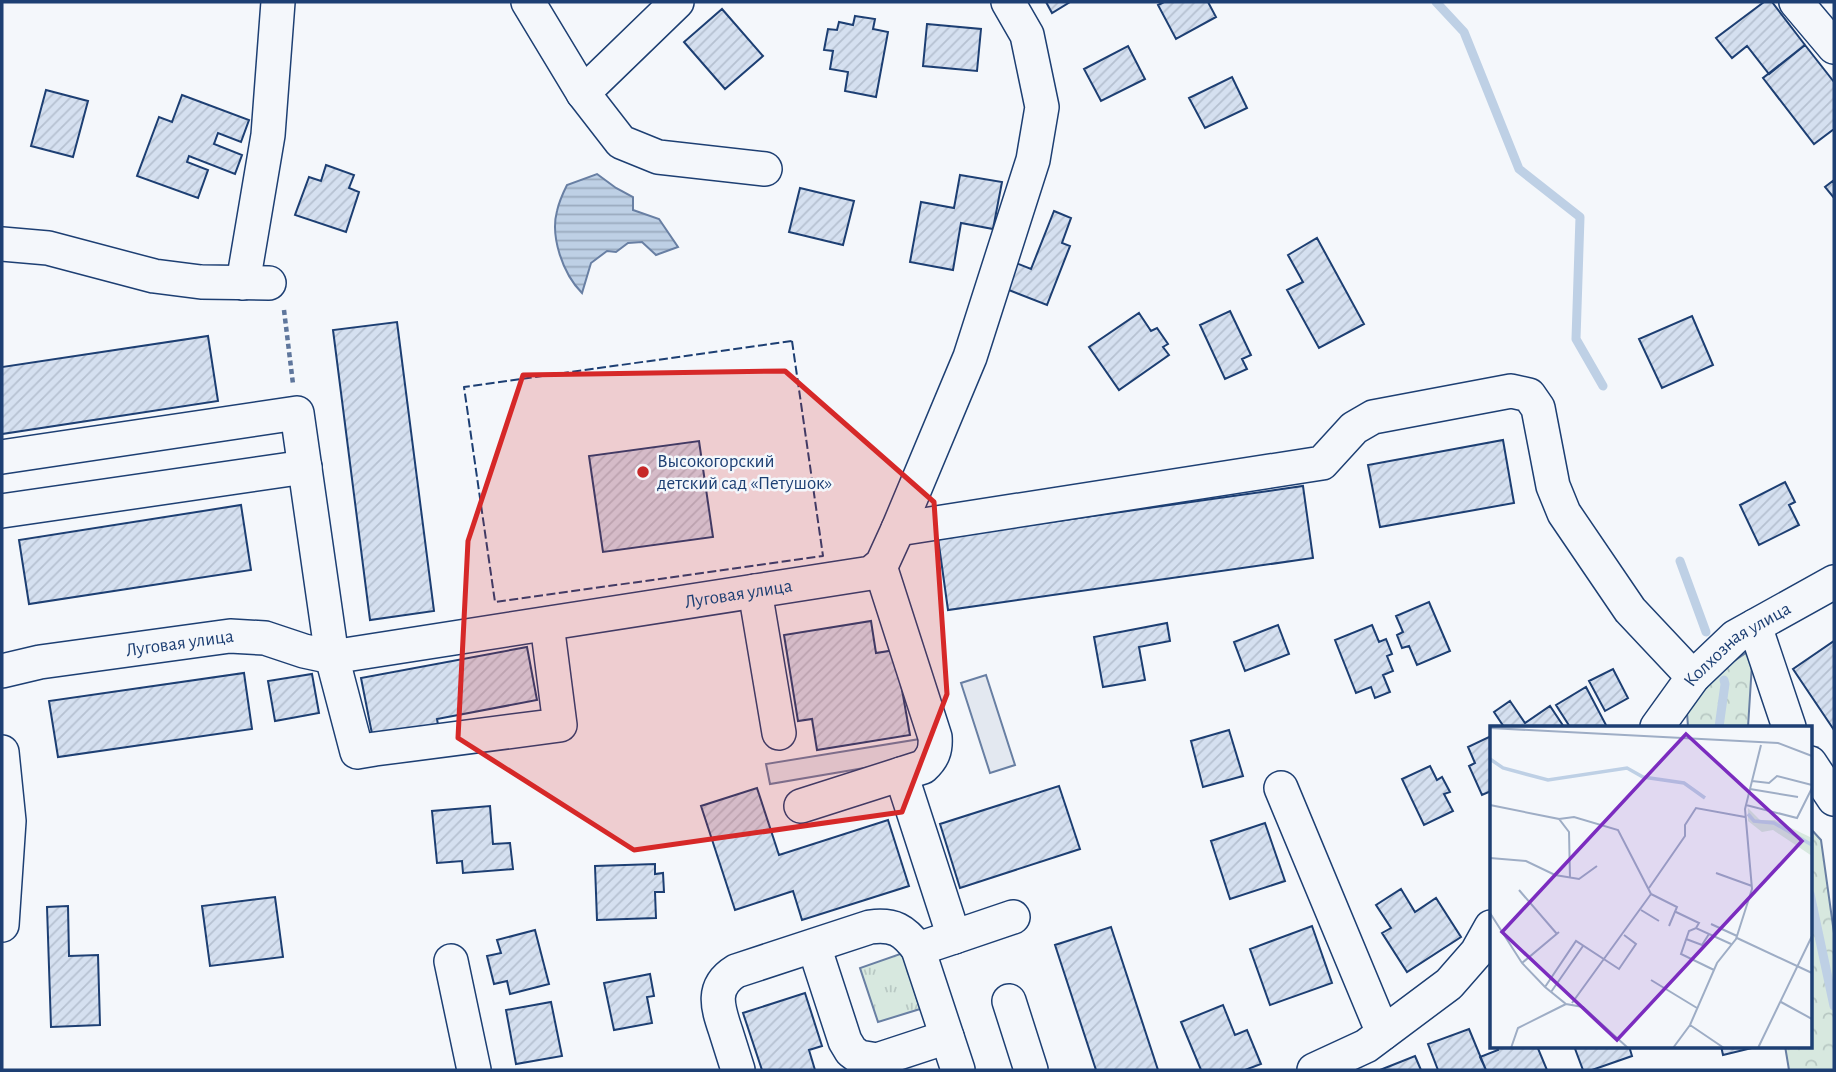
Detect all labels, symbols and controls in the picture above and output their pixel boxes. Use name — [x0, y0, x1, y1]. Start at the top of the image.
place label: Высокогорский детский сад «Петушок» — [657, 452, 832, 493]
marker: Высокогорский детский сад «Петушок» — [635, 464, 651, 480]
street label: Луговая улица — [683, 576, 794, 611]
street label: Колхозная улица — [1680, 598, 1794, 690]
street label: Луговая улица — [125, 626, 235, 660]
inset map — [1490, 726, 1812, 1048]

